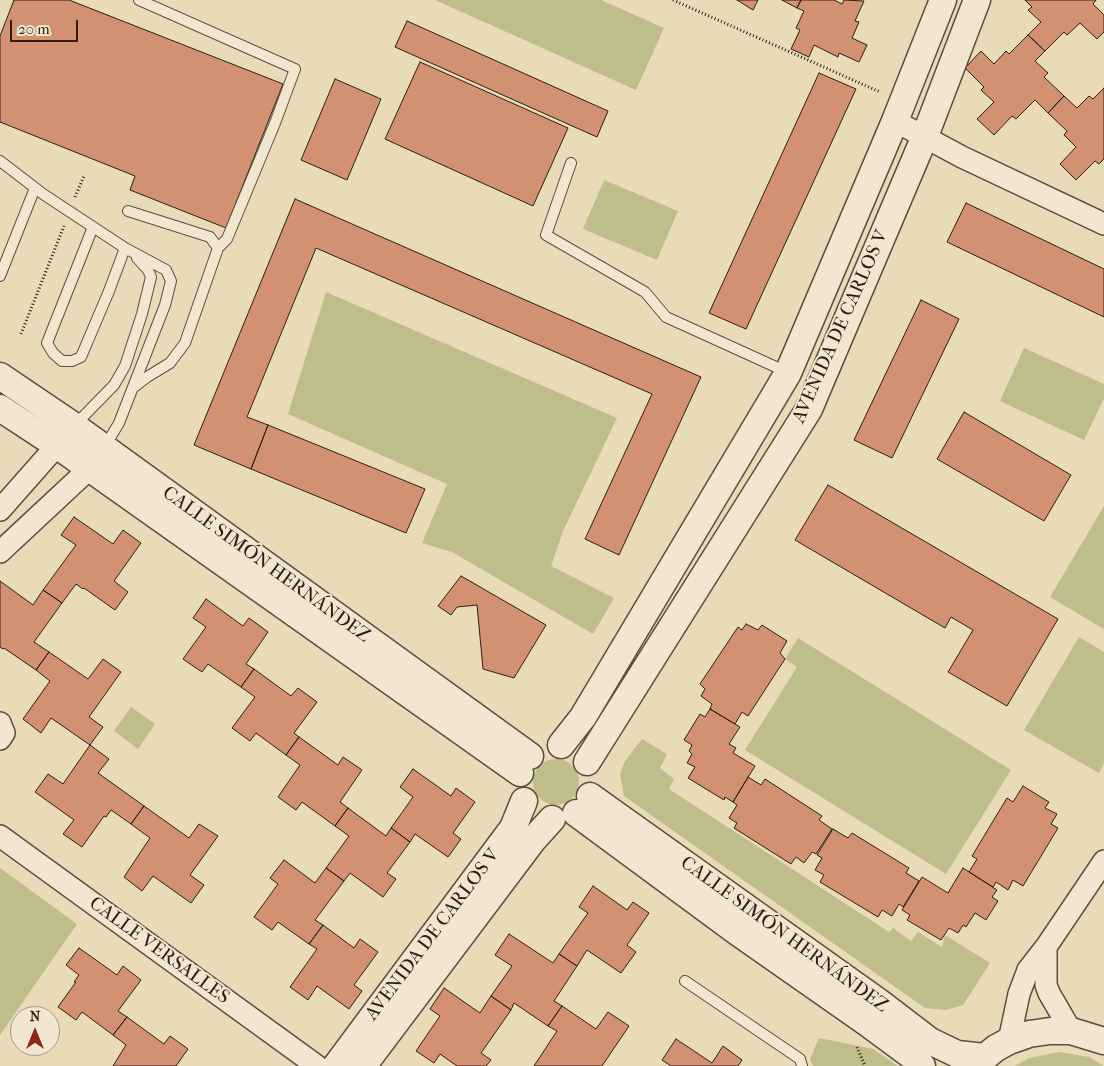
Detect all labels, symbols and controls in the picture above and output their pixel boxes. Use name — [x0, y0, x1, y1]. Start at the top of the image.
scale bar — [12, 10, 80, 42]
text: 20 m — [18, 20, 50, 38]
street label: AVENIDA DE CARLOS V — [788, 227, 894, 427]
street label: CALLE SIMÓN HERNÁNDEZ — [158, 482, 374, 648]
street label: AVENIDA DE CARLOS V — [361, 845, 505, 1025]
street label: CALLE SIMÓN HERNÁNDEZ — [676, 852, 892, 1018]
street label: CALLE VERSALLES — [84, 892, 234, 1010]
north arrow — [10, 1006, 60, 1056]
text: N — [30, 1008, 40, 1025]

